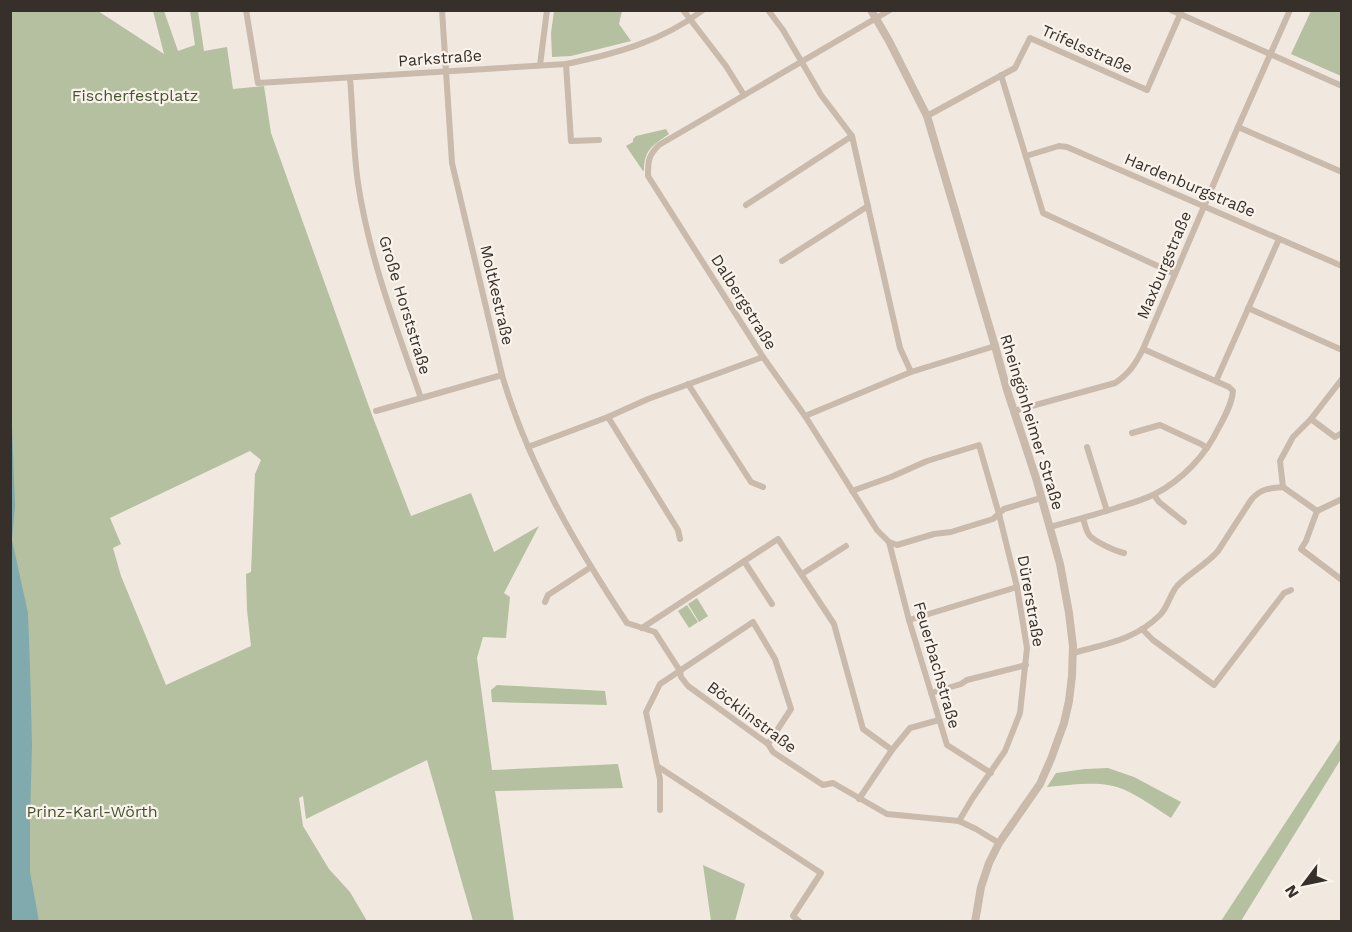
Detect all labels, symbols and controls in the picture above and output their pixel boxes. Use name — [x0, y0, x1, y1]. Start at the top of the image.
street label: Trifelsstraße — [1039, 20, 1135, 78]
street label: Parkstraße — [398, 46, 482, 70]
park label: Fischerfestplatz — [72, 86, 198, 105]
street label: Hardenburgstraße — [1122, 149, 1258, 221]
street label: Maxburgstraße — [1133, 208, 1195, 322]
street label: Große Horststraße — [375, 233, 435, 377]
street label: Moltkestraße — [476, 243, 518, 347]
street label: Dalbergstraße — [707, 251, 781, 353]
street label: Rheingönheimer Straße — [996, 332, 1068, 512]
street label: Dürerstraße — [1014, 554, 1048, 648]
street label: Feuerbachstraße — [910, 599, 964, 731]
street label: Böcklinstraße — [704, 677, 800, 757]
park label: Prinz-Karl-Wörth — [26, 802, 158, 821]
north arrow — [1274, 854, 1334, 914]
text: N — [1281, 882, 1303, 902]

